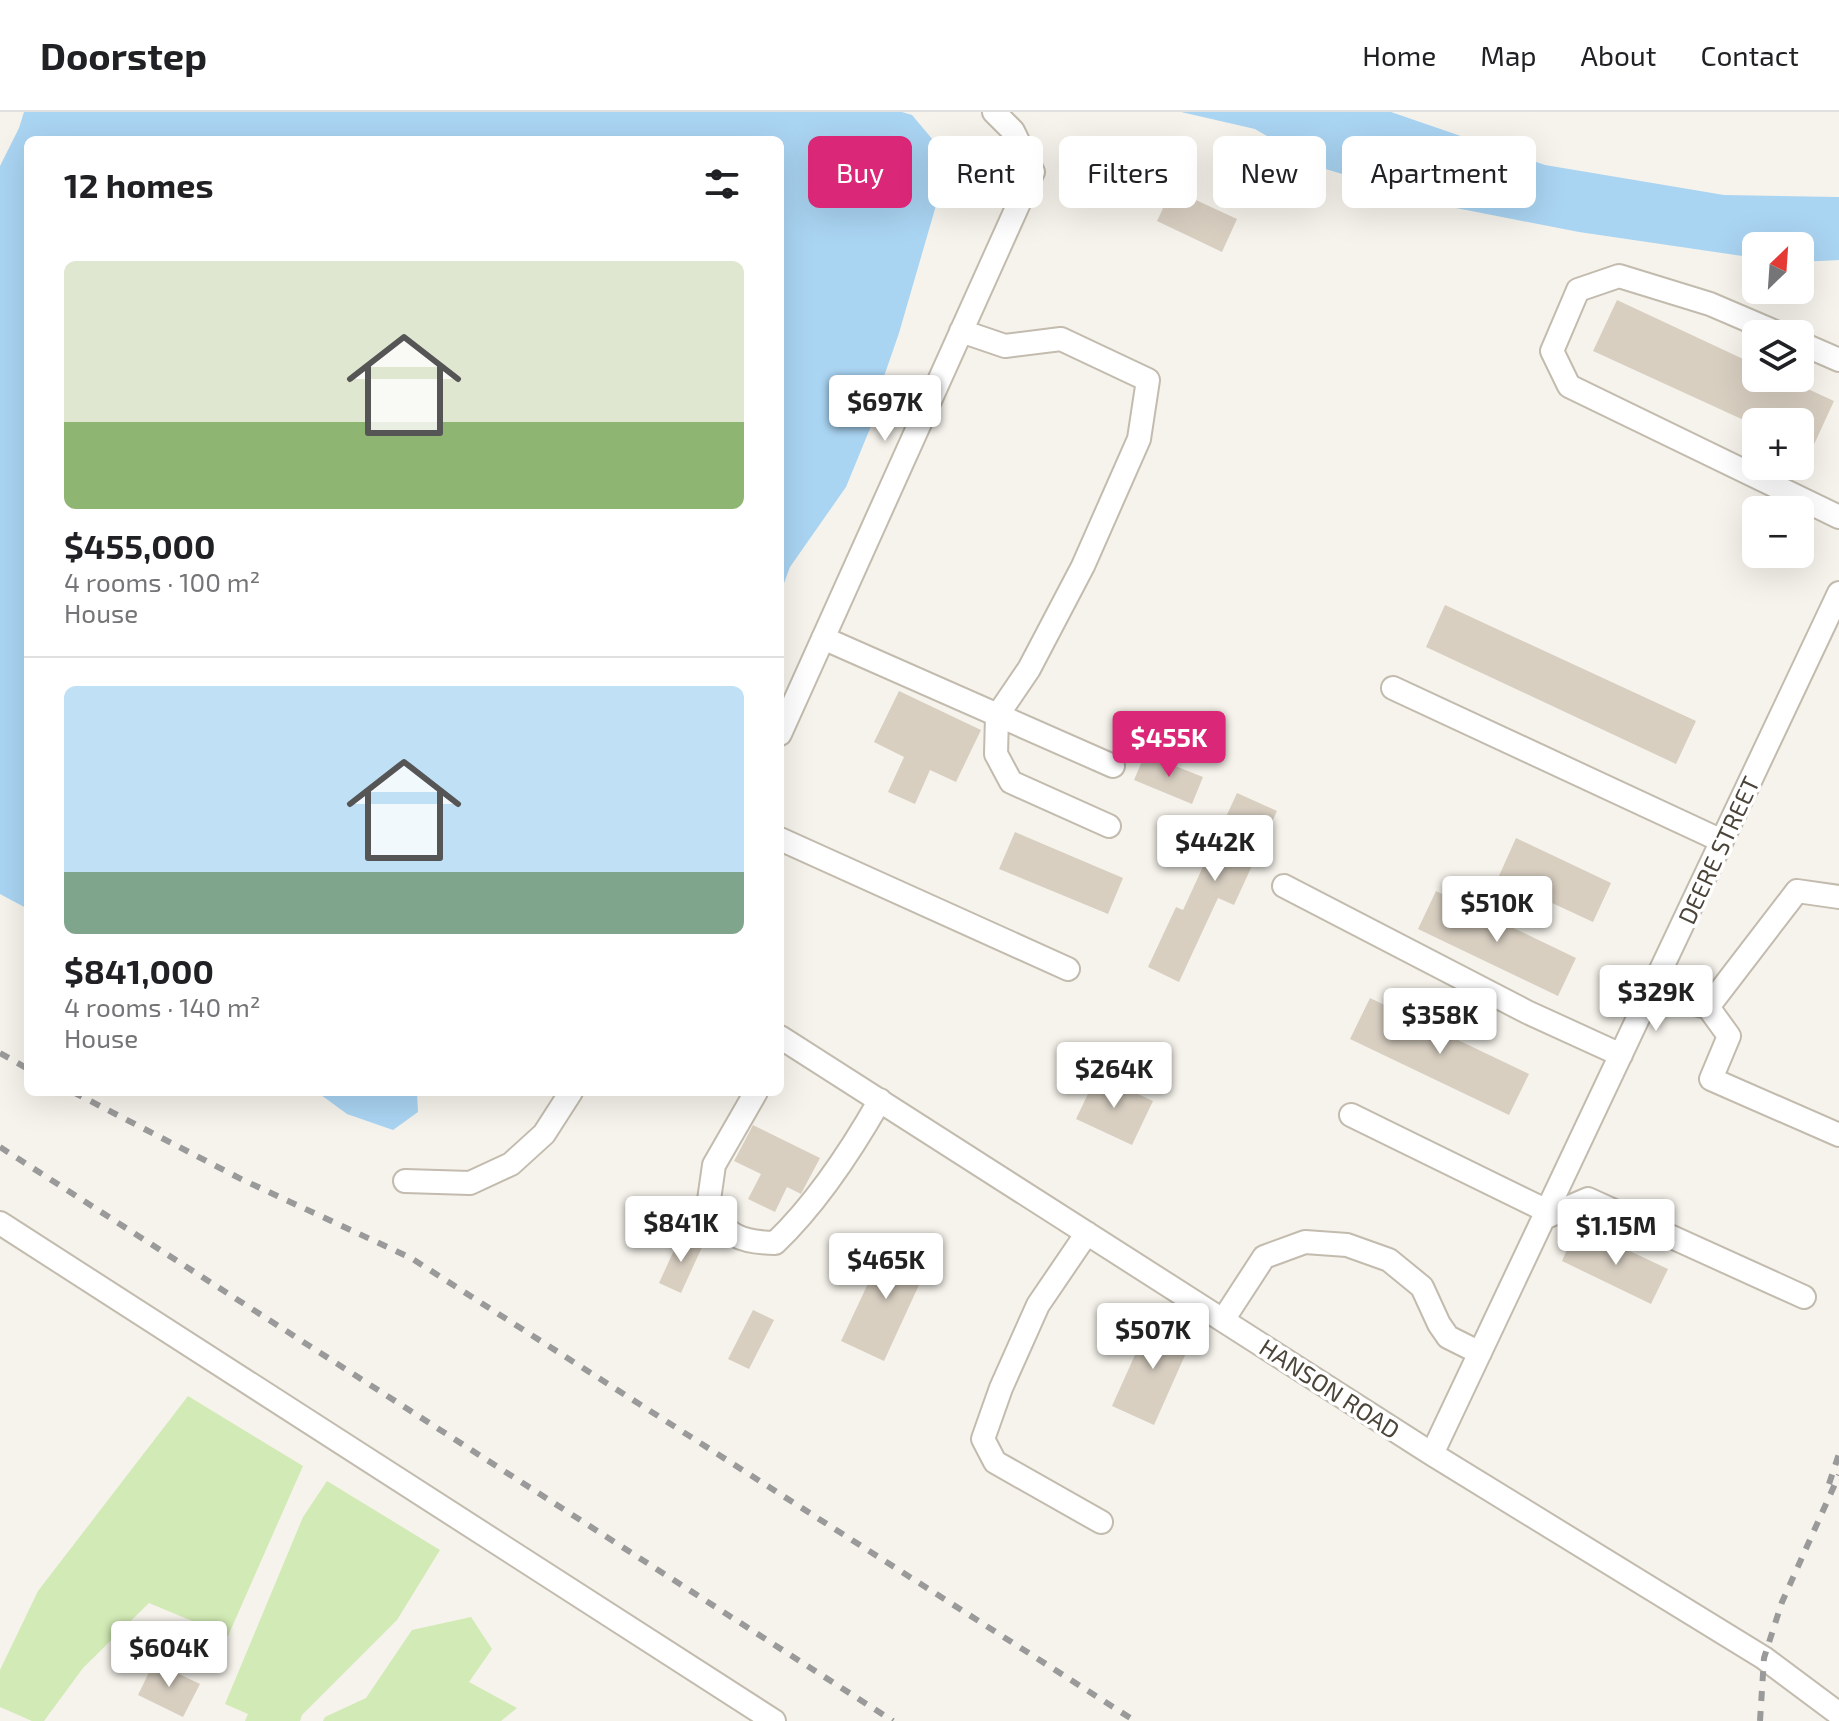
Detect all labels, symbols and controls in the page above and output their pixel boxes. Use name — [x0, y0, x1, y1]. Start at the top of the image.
text: Doorstep — [40, 32, 207, 78]
text: Home — [1362, 38, 1436, 72]
text: Map — [1480, 38, 1537, 72]
text: About — [1581, 38, 1656, 72]
text: Contact — [1700, 38, 1799, 72]
chip: Buy — [808, 136, 912, 208]
chip: Rent — [928, 136, 1043, 208]
chip: Filters — [1059, 136, 1197, 208]
chip: New — [1213, 136, 1326, 208]
chip: Apartment — [1342, 136, 1536, 208]
icon: filters — [700, 162, 744, 206]
text: 12 homes — [64, 164, 213, 205]
north arrow — [1742, 232, 1814, 304]
map controls — [1742, 232, 1814, 568]
icon: home — [332, 313, 476, 457]
button: layers — [1742, 320, 1814, 392]
pin: $697K — [829, 375, 941, 443]
text: $697K — [847, 385, 923, 416]
button: + — [1742, 408, 1814, 480]
button: − — [1742, 496, 1814, 568]
text: $455,000 — [64, 525, 216, 566]
text: 4 rooms · 100 m² — [64, 566, 260, 597]
text: House — [64, 597, 138, 628]
pin: $455K — [1113, 711, 1225, 779]
text: $455K — [1131, 721, 1207, 752]
icon: home — [332, 738, 476, 882]
street label: DEERE STREET — [1671, 772, 1765, 928]
pin: $442K — [1159, 815, 1271, 883]
text: $442K — [1175, 825, 1255, 856]
pin: $510K — [1441, 876, 1553, 944]
text: $510K — [1460, 886, 1534, 917]
text: $841,000 — [64, 950, 214, 991]
pin: $329K — [1600, 965, 1712, 1033]
text: $329K — [1618, 975, 1694, 1006]
pin: $358K — [1384, 988, 1496, 1056]
text: 4 rooms · 140 m² — [64, 991, 260, 1022]
text: $358K — [1402, 998, 1478, 1029]
text: House — [64, 1022, 138, 1053]
pin: $264K — [1058, 1042, 1170, 1110]
text: $264K — [1075, 1052, 1153, 1083]
pin: $841K — [625, 1196, 737, 1264]
pin: $1.15M — [1551, 1199, 1681, 1267]
text: $841K — [643, 1206, 719, 1237]
text: $1.15M — [1576, 1209, 1656, 1240]
pin: $465K — [830, 1233, 942, 1301]
text: $465K — [847, 1243, 925, 1274]
pin: $507K — [1097, 1303, 1209, 1371]
text: $507K — [1115, 1313, 1191, 1344]
street label: HANSON ROAD — [1254, 1332, 1406, 1444]
pin: $604K — [113, 1621, 225, 1689]
text: $604K — [129, 1631, 209, 1662]

